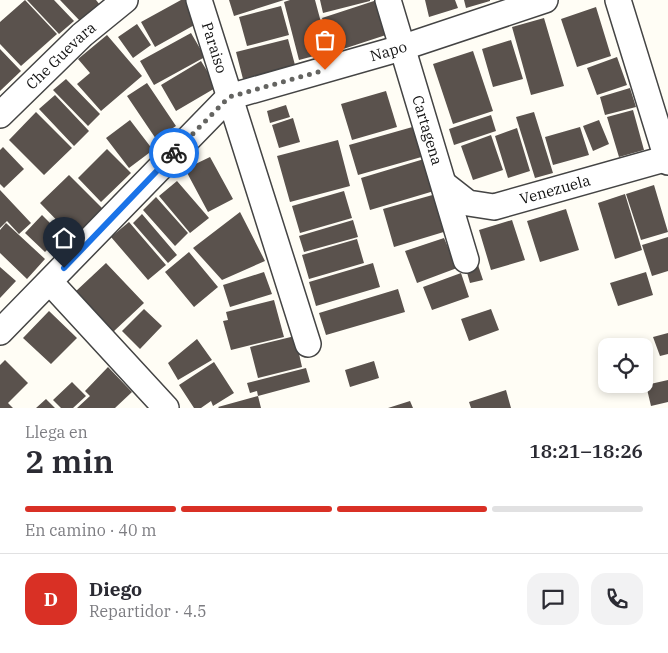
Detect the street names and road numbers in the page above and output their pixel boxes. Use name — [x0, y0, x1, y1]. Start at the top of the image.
street label: Che Guevara — [22, 18, 100, 93]
street label: Paraiso — [198, 20, 232, 76]
street label: Napo — [368, 37, 409, 65]
street label: Cartagena — [408, 93, 447, 167]
street label: Venezuela — [518, 170, 592, 208]

